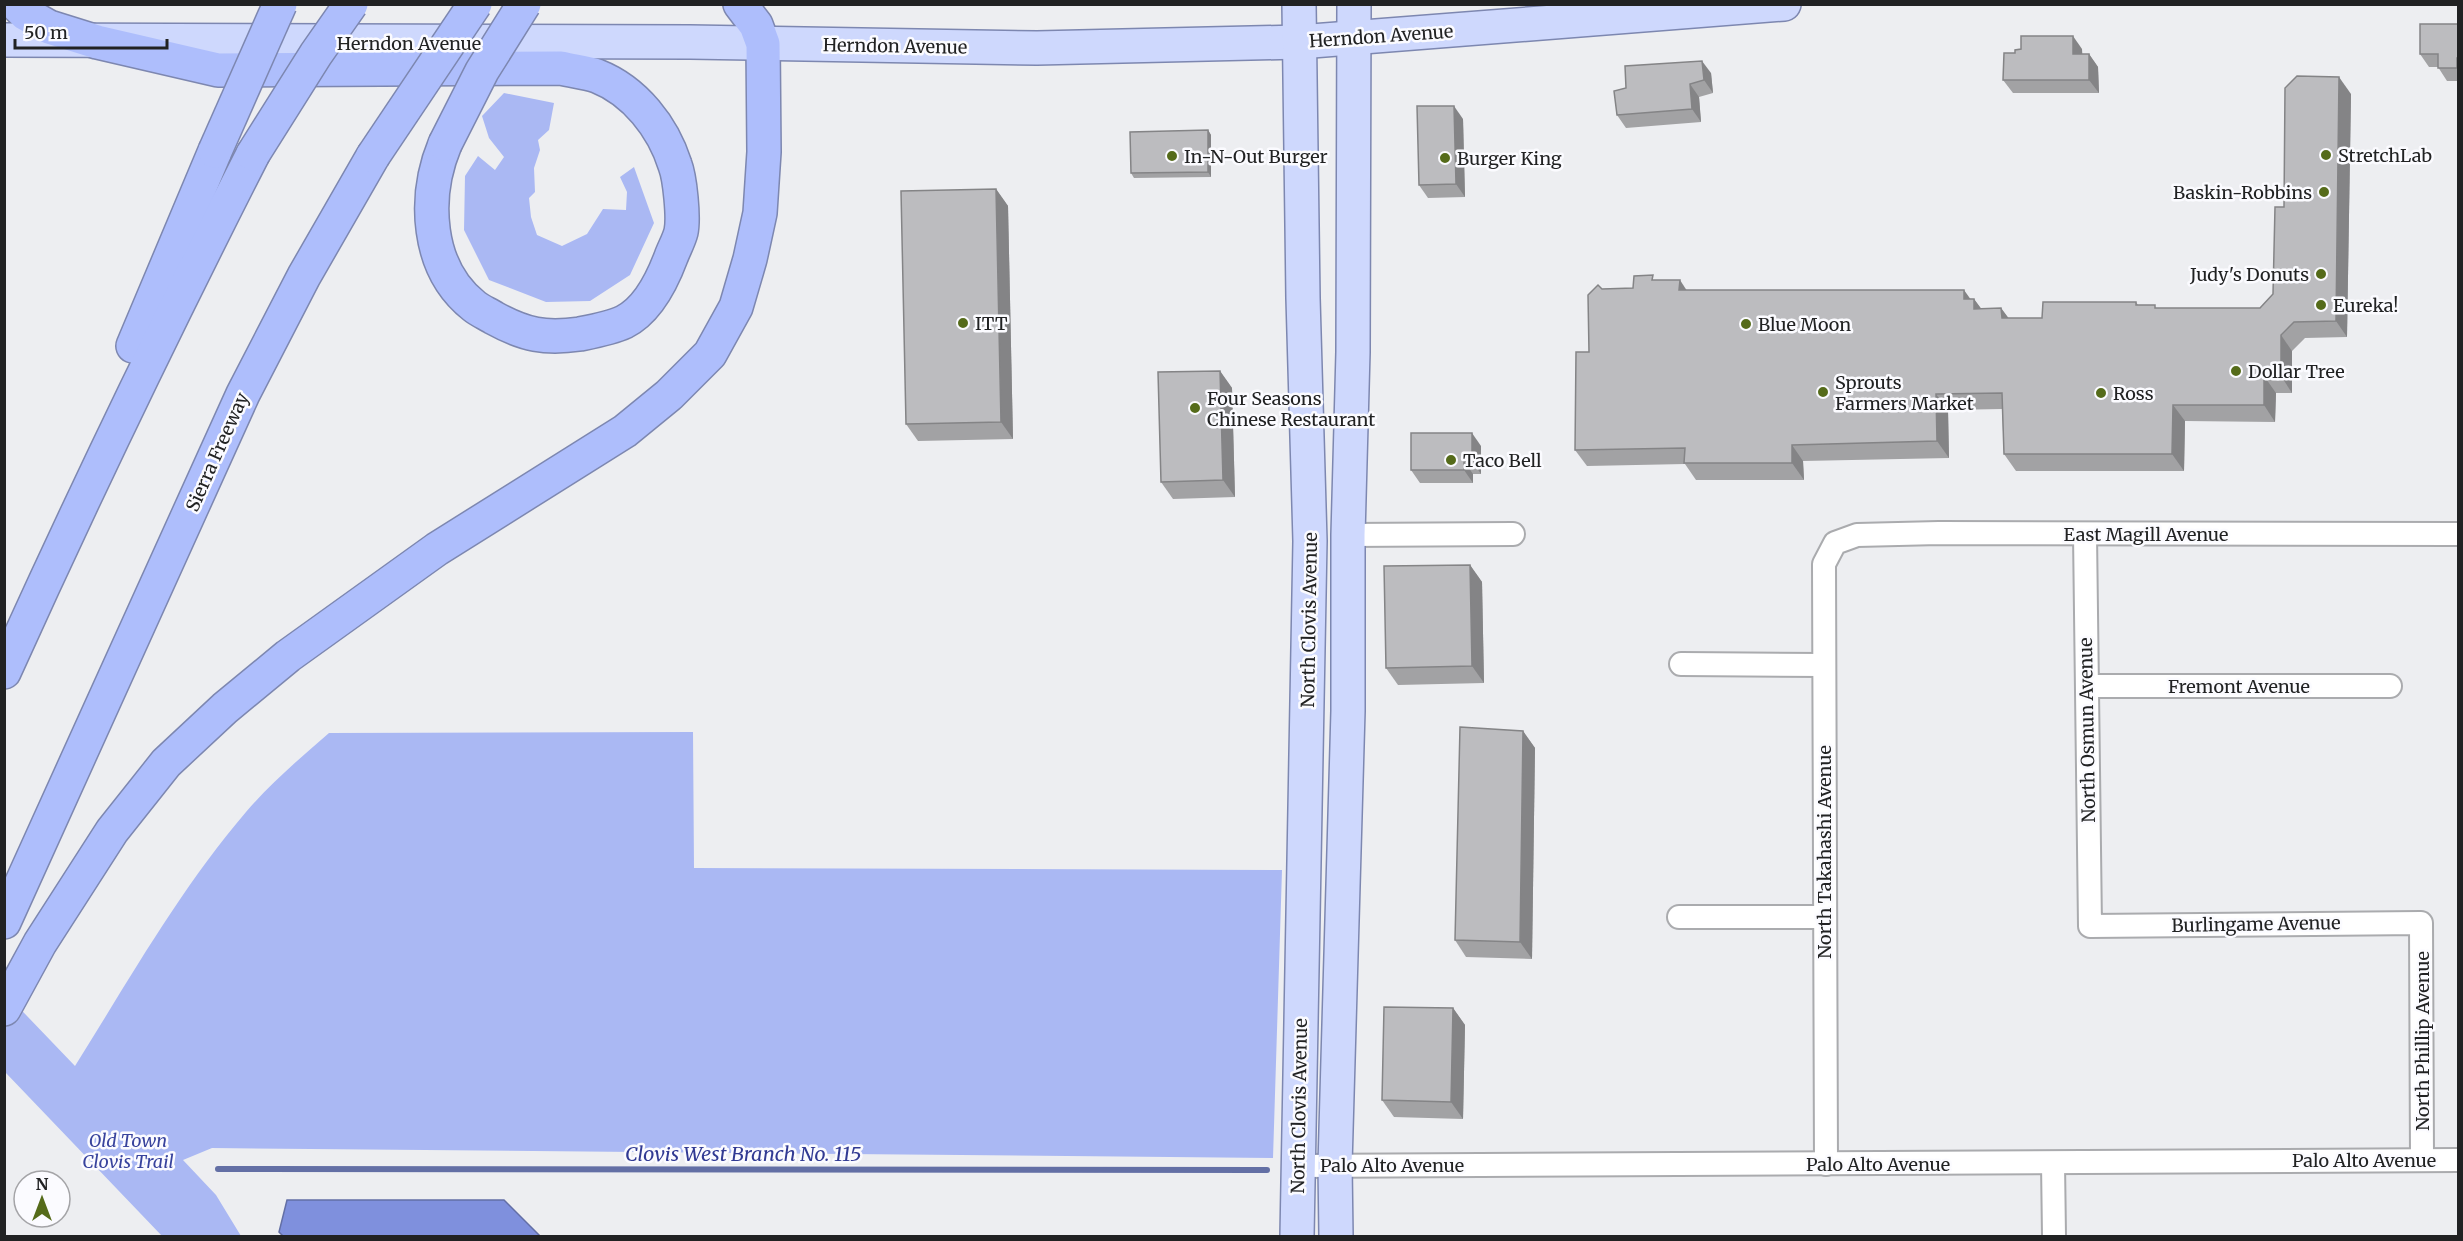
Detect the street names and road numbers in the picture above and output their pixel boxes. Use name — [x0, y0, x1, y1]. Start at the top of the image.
street label: Herndon Avenue — [1308, 19, 1454, 53]
street label: Herndon Avenue — [337, 32, 481, 55]
street label: Herndon Avenue — [823, 33, 967, 59]
street label: Sierra Freeway — [180, 388, 254, 515]
street label: East Magill Avenue — [2064, 523, 2228, 546]
street label: North Clovis Avenue — [1296, 532, 1322, 708]
street label: North Osmun Avenue — [2074, 637, 2100, 823]
street label: Fremont Avenue — [2168, 675, 2310, 698]
street label: North Takahashi Avenue — [1813, 745, 1836, 959]
street label: Burlingame Avenue — [2171, 911, 2341, 937]
street label: North Phillip Avenue — [2411, 951, 2434, 1131]
street label: North Clovis Avenue — [1286, 1018, 1312, 1194]
street label: Palo Alto Avenue — [2292, 1149, 2436, 1172]
street label: Palo Alto Avenue — [1806, 1153, 1950, 1176]
street label: Palo Alto Avenue — [1320, 1154, 1464, 1177]

